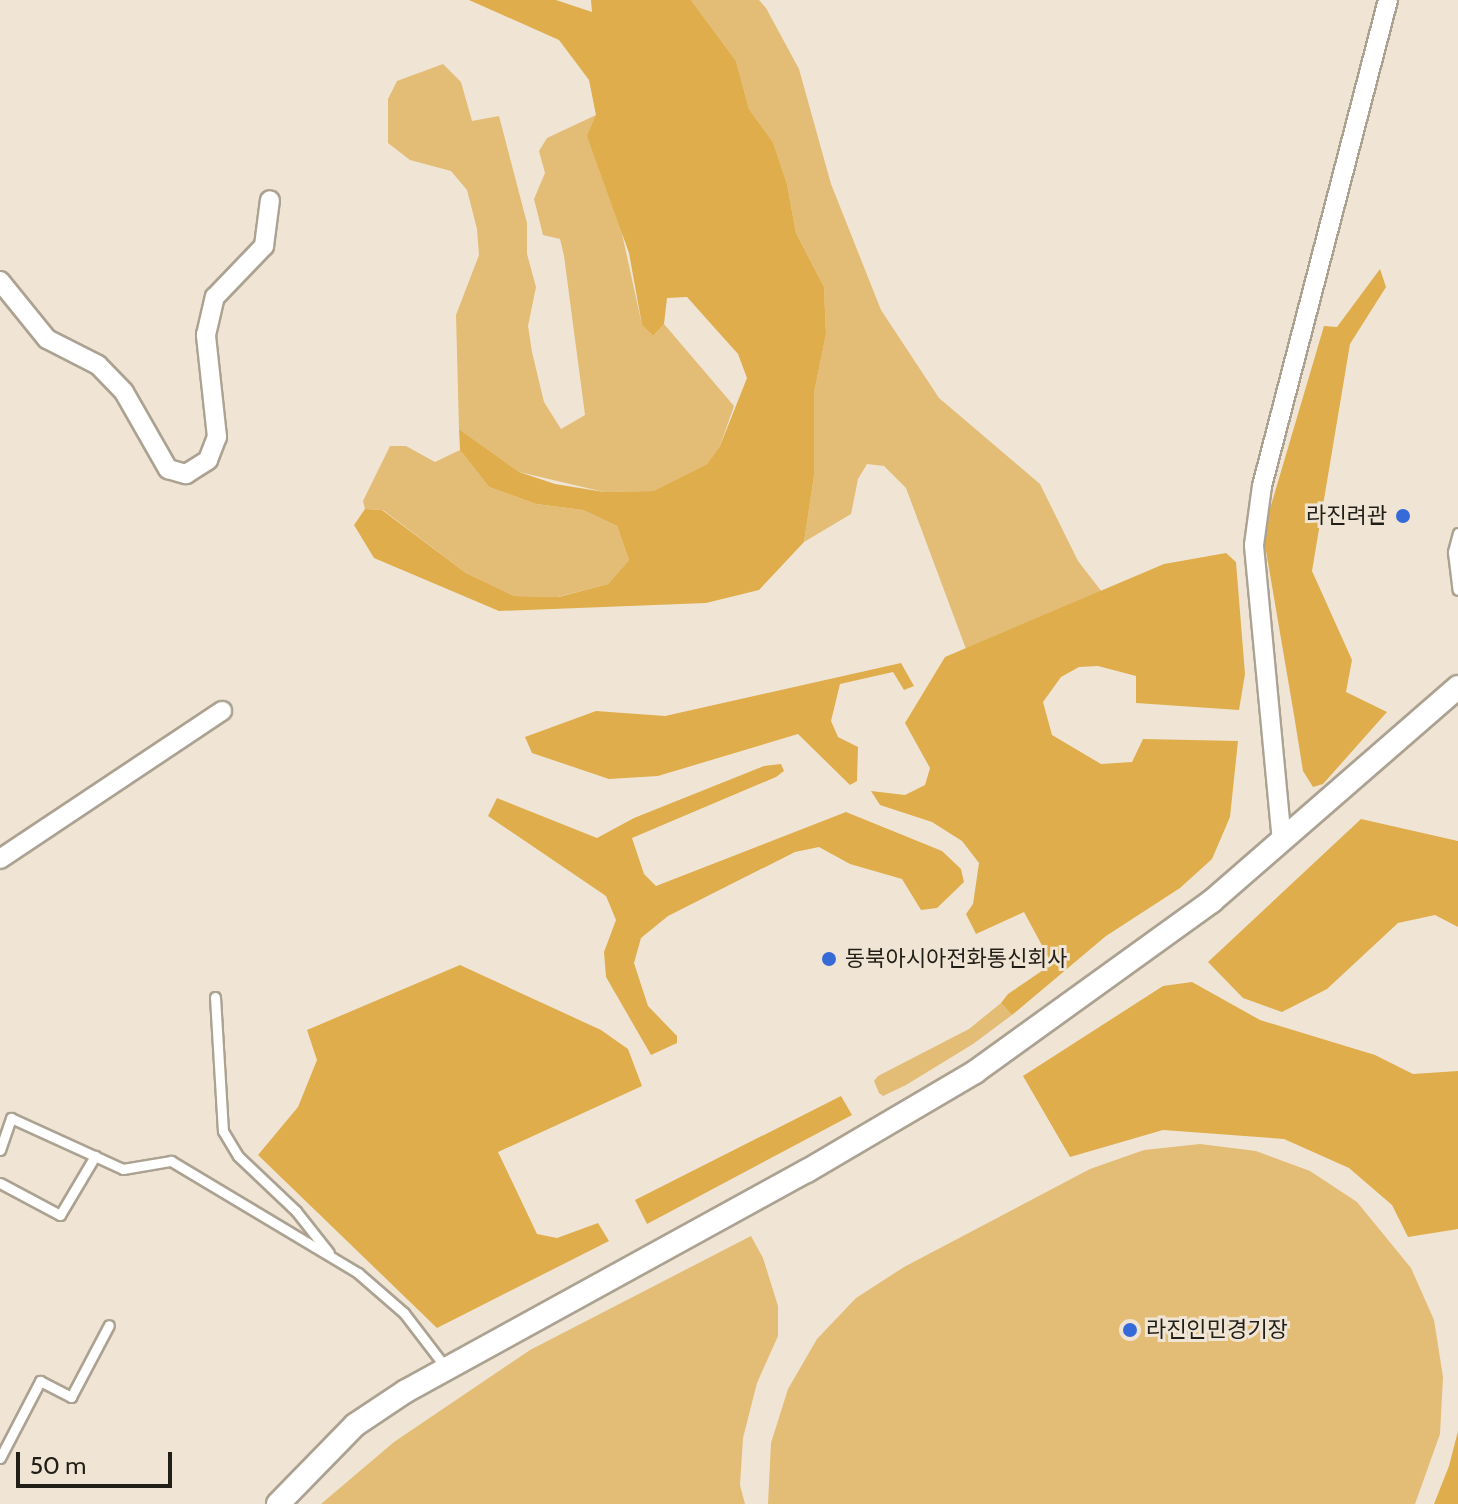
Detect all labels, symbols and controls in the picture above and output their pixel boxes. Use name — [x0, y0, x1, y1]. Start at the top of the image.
place label: 라진려관 — [1306, 503, 1387, 529]
marker: 라진려관 — [1394, 507, 1412, 525]
place label: 동북아시아전화통신회사 — [845, 946, 1068, 972]
marker: 동북아시아전화통신회사 — [820, 950, 838, 968]
place label: 라진인민경기장 — [1146, 1317, 1288, 1343]
marker: 라진인민경기장 — [1121, 1321, 1139, 1339]
scale bar — [20, 1436, 176, 1486]
text: 50 m — [30, 1451, 86, 1480]

